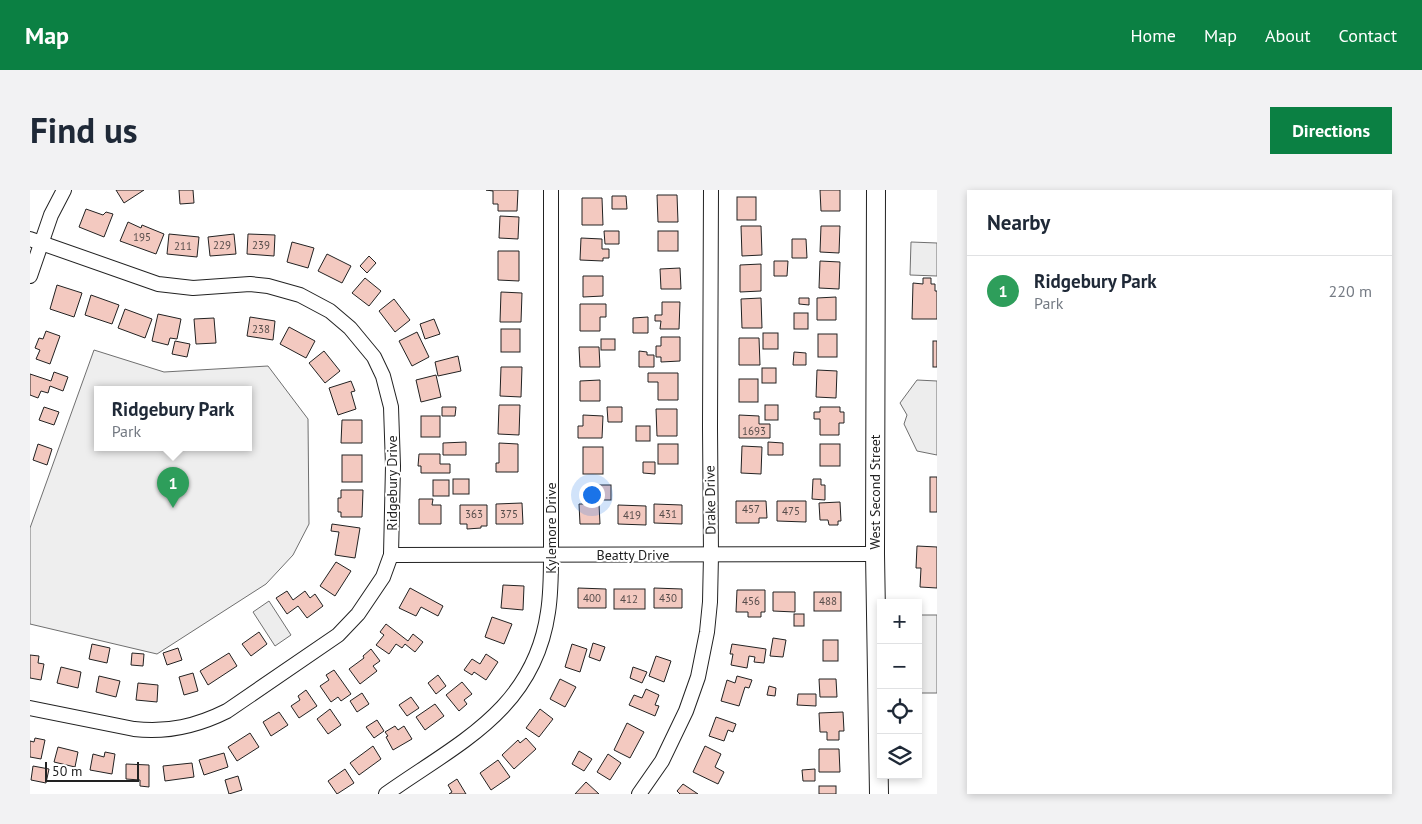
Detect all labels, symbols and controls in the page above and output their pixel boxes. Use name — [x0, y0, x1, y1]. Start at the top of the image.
text: Map — [25, 20, 69, 51]
text: Home — [1130, 24, 1176, 47]
text: Map — [1204, 24, 1237, 47]
text: About — [1265, 24, 1311, 47]
text: Contact — [1339, 24, 1397, 47]
text: Find us — [30, 107, 138, 153]
button: Directions — [1270, 107, 1392, 154]
text: Nearby — [987, 209, 1050, 236]
house number: 195 — [133, 230, 151, 244]
house number: 229 — [213, 238, 231, 252]
house number: 239 — [252, 238, 270, 252]
house number: 211 — [174, 239, 192, 253]
text: Ridgebury Park — [1034, 269, 1157, 293]
text: 1 — [998, 281, 1008, 301]
text: 220 m — [1329, 281, 1372, 301]
text: Park — [1034, 293, 1063, 313]
house number: 238 — [252, 322, 270, 336]
popup — [94, 386, 252, 451]
text: Ridgebury Park — [112, 397, 234, 421]
text: Park — [112, 421, 141, 441]
house number: 1693 — [742, 424, 766, 438]
street label: West Second Street — [866, 434, 884, 550]
street label: Ridgebury Drive — [383, 435, 401, 531]
street label: Drake Drive — [700, 465, 720, 535]
pin: 1 — [157, 467, 189, 508]
street label: Kylemore Drive — [542, 482, 560, 574]
your location — [579, 482, 605, 508]
house number: 457 — [742, 502, 760, 516]
house number: 475 — [782, 504, 800, 518]
house number: 363 — [465, 507, 483, 521]
house number: 375 — [500, 507, 518, 521]
house number: 431 — [659, 507, 677, 521]
house number: 419 — [623, 508, 641, 522]
street label: Beatty Drive — [597, 546, 669, 564]
house number: 400 — [583, 591, 601, 605]
house number: 430 — [659, 591, 677, 605]
house number: 412 — [620, 592, 638, 606]
house number: 456 — [742, 594, 760, 608]
house number: 488 — [819, 594, 837, 608]
map controls — [877, 599, 922, 779]
button: + — [877, 599, 922, 644]
button: − — [877, 644, 922, 689]
button: locate — [877, 689, 922, 734]
button: layers — [877, 734, 922, 779]
scale bar — [45, 759, 139, 782]
text: 50 m — [52, 762, 82, 780]

